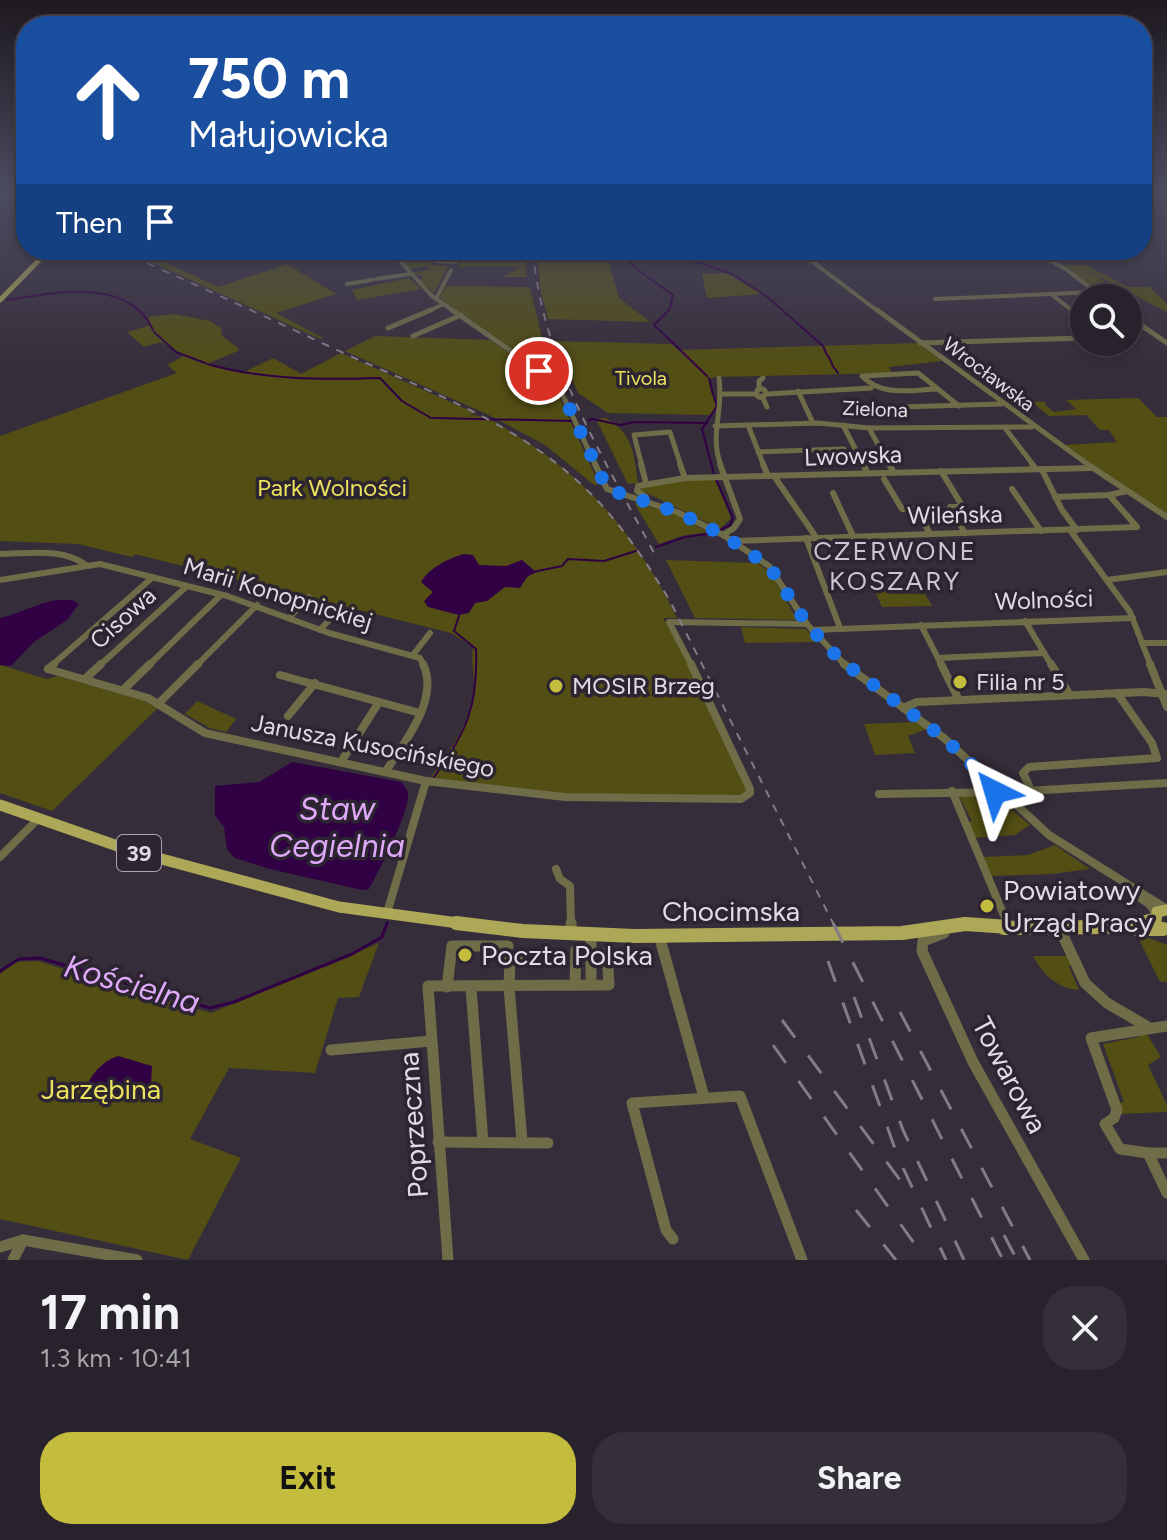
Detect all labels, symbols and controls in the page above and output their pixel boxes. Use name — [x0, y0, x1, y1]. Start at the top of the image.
text: 750 m — [188, 45, 350, 112]
icon: ahead — [56, 48, 160, 152]
text: Małujowicka — [188, 113, 389, 156]
icon: arrive — [138, 200, 182, 244]
text: Then — [56, 204, 122, 241]
map controls — [1070, 284, 1142, 356]
button: search — [1070, 284, 1142, 356]
street label: Wrocławska — [938, 332, 1040, 416]
pin — [505, 337, 573, 405]
icon: arrive — [517, 349, 561, 393]
park label: Tivola — [615, 366, 667, 390]
street label: Zielona — [842, 396, 908, 422]
street label: Lwowska — [803, 439, 903, 472]
park label: Park Wolności — [257, 473, 407, 502]
street label: Wileńska — [907, 499, 1003, 530]
district label: CZERWONE KOSZARY — [813, 535, 977, 597]
street label: Marii Konopnickiej — [180, 551, 376, 636]
street label: Cisowa — [84, 581, 162, 655]
street label: Wolności — [994, 583, 1094, 616]
place label: Filia nr 5 — [976, 667, 1065, 696]
place label: MOSIR Brzeg — [572, 671, 715, 700]
marker: Filia nr 5 — [951, 673, 969, 691]
marker: MOSIR Brzeg — [547, 677, 565, 695]
street label: Janusza Kusocińskiego — [249, 708, 497, 783]
position arrow — [953, 750, 1037, 834]
water label: Staw Cegielnia — [269, 790, 405, 865]
road number: 39 — [117, 835, 161, 871]
place label: Powiatowy Urząd Pracy — [1003, 873, 1153, 939]
street label: Chocimska — [662, 894, 800, 928]
marker: Powiatowy Urząd Pracy — [978, 897, 996, 915]
place label: Poczta Polska — [481, 938, 653, 972]
marker: Poczta Polska — [456, 946, 474, 964]
water label: Kościelna — [60, 947, 204, 1021]
street label: Towarowa — [965, 1011, 1055, 1139]
street label: Poprzeczna — [391, 1051, 435, 1199]
park label: Jarzębina — [41, 1072, 161, 1106]
text: 17 min — [40, 1283, 180, 1341]
button: close — [1043, 1286, 1127, 1370]
text: 1.3 km · 10:41 — [40, 1342, 192, 1374]
button: Exit — [40, 1432, 576, 1524]
button: Share — [592, 1432, 1127, 1524]

